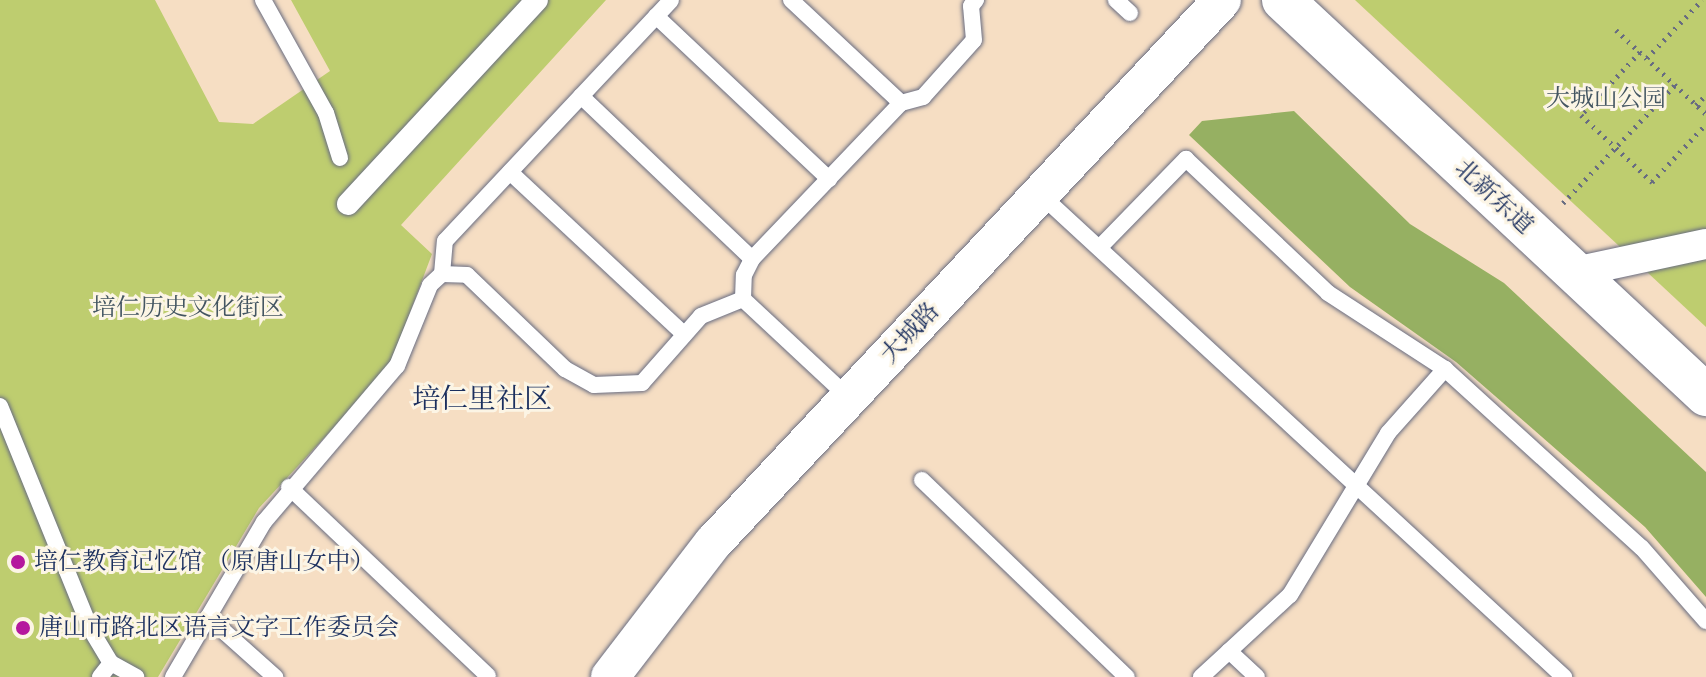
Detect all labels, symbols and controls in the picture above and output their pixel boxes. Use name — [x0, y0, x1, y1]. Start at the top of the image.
park label: 大城山公园 — [1546, 85, 1666, 113]
street label: 北新东道 — [1449, 154, 1539, 240]
park label: 培仁历史文化街区 — [92, 294, 284, 322]
street label: 大城路 — [875, 297, 945, 369]
district label: 培仁里社区 — [412, 382, 552, 416]
place label: 培仁教育记忆馆 （原唐山女中） — [34, 548, 375, 576]
marker: 培仁教育记忆馆 （原唐山女中） — [9, 553, 27, 571]
place label: 唐山市路北区语言文字工作委员会 — [39, 614, 399, 642]
marker: 唐山市路北区语言文字工作委员会 — [14, 619, 32, 637]

